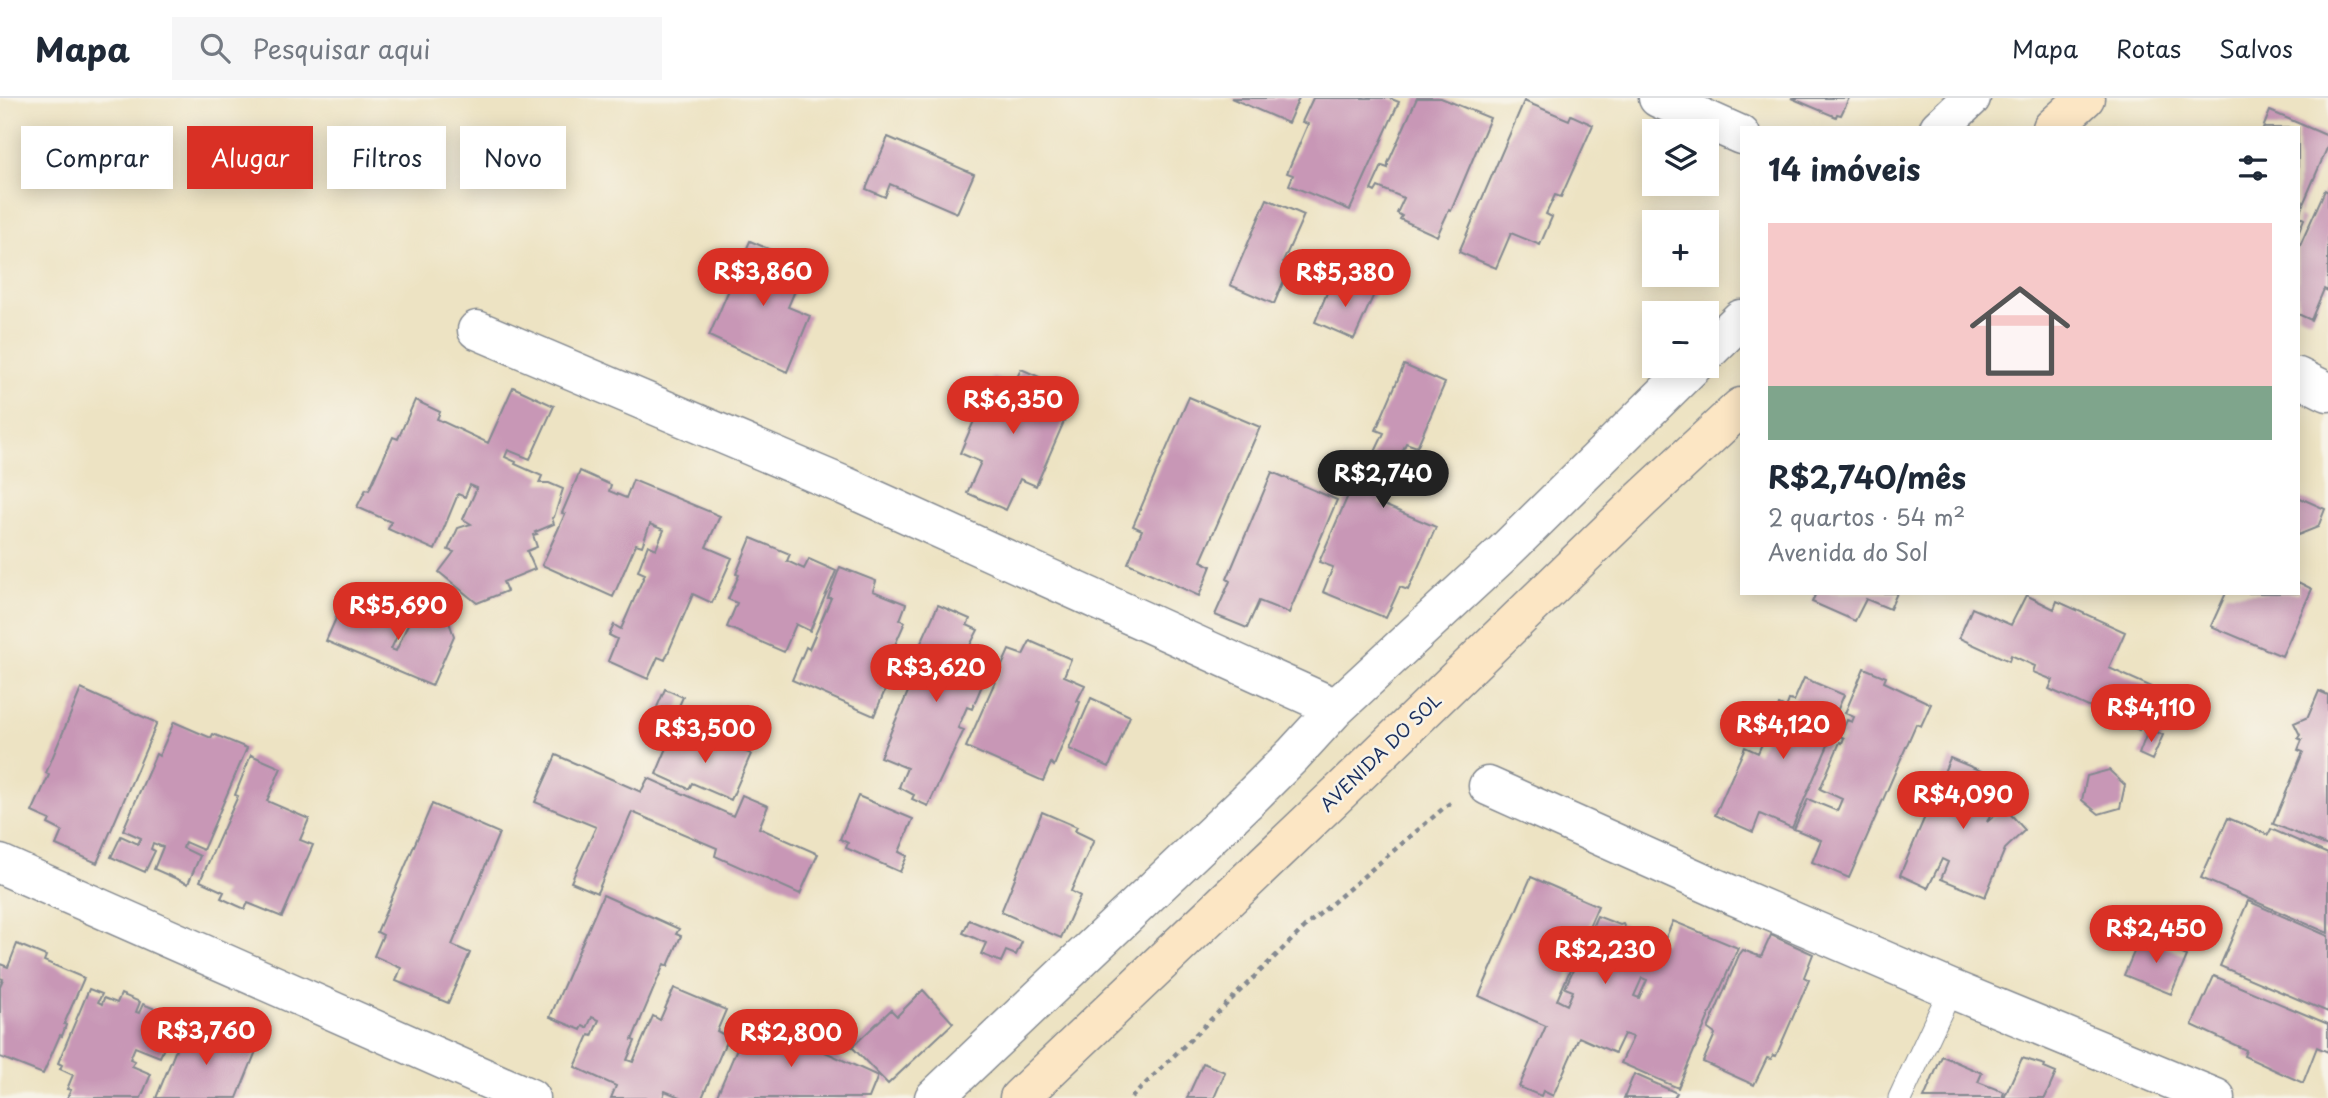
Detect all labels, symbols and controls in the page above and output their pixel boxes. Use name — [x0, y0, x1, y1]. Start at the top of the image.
search box — [172, 17, 662, 80]
text: Mapa — [35, 23, 130, 73]
icon: search — [196, 29, 234, 67]
text: Pesquisar aqui — [252, 29, 431, 68]
text: Mapa — [2012, 30, 2078, 66]
text: Rotas — [2116, 30, 2181, 66]
text: Salvos — [2219, 30, 2293, 66]
map controls — [1642, 119, 1719, 378]
button: layers — [1642, 119, 1719, 196]
chip: Comprar — [21, 126, 173, 189]
chip: Alugar — [187, 126, 313, 189]
chip: Filtros — [327, 126, 446, 189]
chip: Novo — [460, 126, 566, 189]
text: 14 imóveis — [1768, 146, 1921, 191]
icon: filters — [2234, 149, 2272, 187]
button: + — [1642, 210, 1719, 287]
pin: R$3,860 — [698, 248, 828, 308]
pin: R$5,380 — [1280, 250, 1410, 309]
text: R$3,860 — [714, 253, 812, 288]
text: R$5,380 — [1296, 254, 1394, 289]
icon: home — [1957, 268, 2083, 394]
button: − — [1642, 301, 1719, 378]
pin: R$6,350 — [948, 376, 1078, 436]
text: R$6,350 — [963, 381, 1063, 416]
pin: R$2,740 — [1318, 450, 1448, 510]
text: R$2,740/mês — [1768, 454, 1966, 499]
text: R$2,740 — [1334, 455, 1432, 490]
text: 2 quartos · 54 m² — [1768, 499, 1965, 534]
text: Avenida do Sol — [1768, 534, 1928, 569]
pin: R$5,690 — [333, 582, 463, 642]
text: R$5,690 — [349, 587, 447, 622]
pin: R$3,620 — [871, 644, 1001, 704]
text: R$3,620 — [886, 649, 986, 684]
pin: R$4,110 — [2086, 684, 2216, 744]
street label: AVENIDA DO SOL — [1313, 687, 1447, 817]
text: R$4,110 — [2107, 689, 2195, 724]
pin: R$4,120 — [1718, 702, 1848, 761]
pin: R$3,500 — [640, 706, 770, 765]
text: R$4,120 — [1736, 706, 1830, 741]
text: R$3,500 — [655, 710, 755, 745]
pin: R$4,090 — [1898, 772, 2028, 831]
text: R$4,090 — [1913, 776, 2013, 811]
pin: R$2,450 — [2091, 906, 2221, 965]
text: R$2,450 — [2106, 910, 2206, 945]
pin: R$2,230 — [1540, 926, 1670, 986]
text: R$2,230 — [1554, 931, 1656, 966]
pin: R$3,760 — [141, 1007, 271, 1067]
pin: R$2,800 — [726, 1010, 856, 1069]
text: R$3,760 — [157, 1012, 255, 1047]
text: R$2,800 — [740, 1014, 842, 1049]

